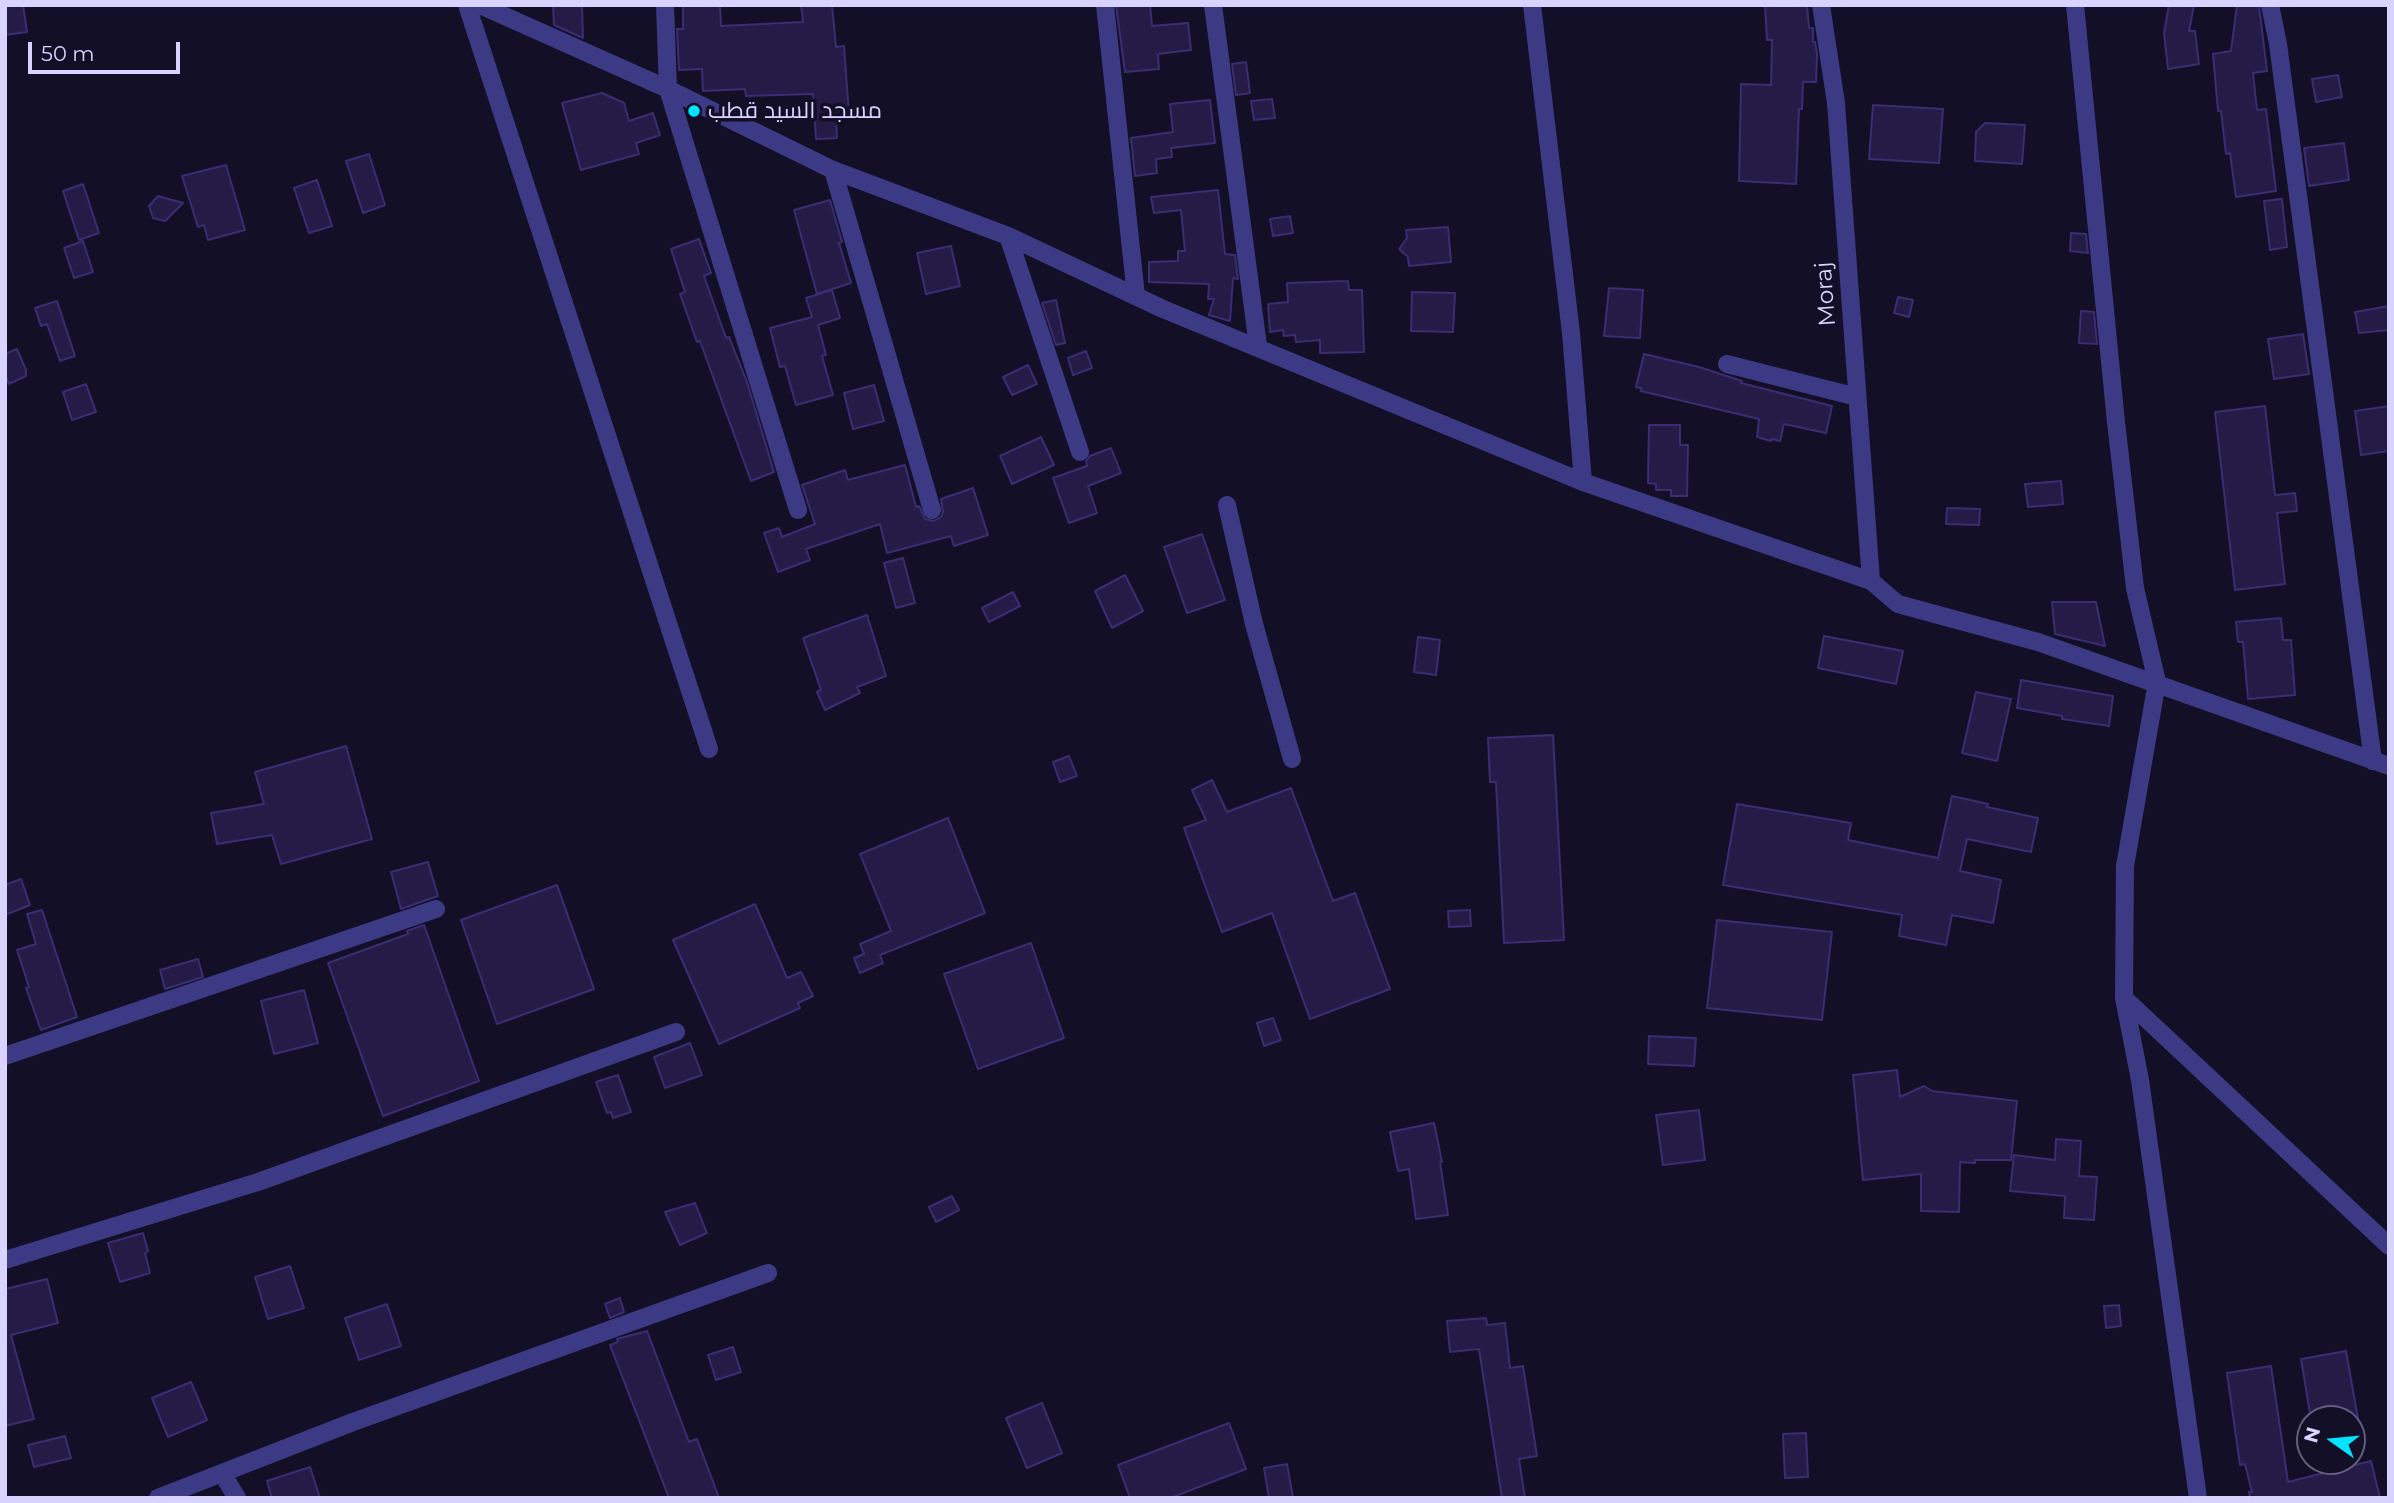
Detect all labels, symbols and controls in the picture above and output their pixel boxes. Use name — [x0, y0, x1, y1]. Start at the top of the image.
scale bar — [32, 28, 184, 72]
text: 50 m — [41, 41, 95, 66]
place label: مسجد السيد قطب — [708, 97, 882, 125]
marker: مسجد السيد قطب — [686, 103, 702, 119]
street label: Moraj — [1810, 261, 1842, 327]
north arrow — [2296, 1405, 2366, 1475]
text: N — [2299, 1425, 2325, 1445]

